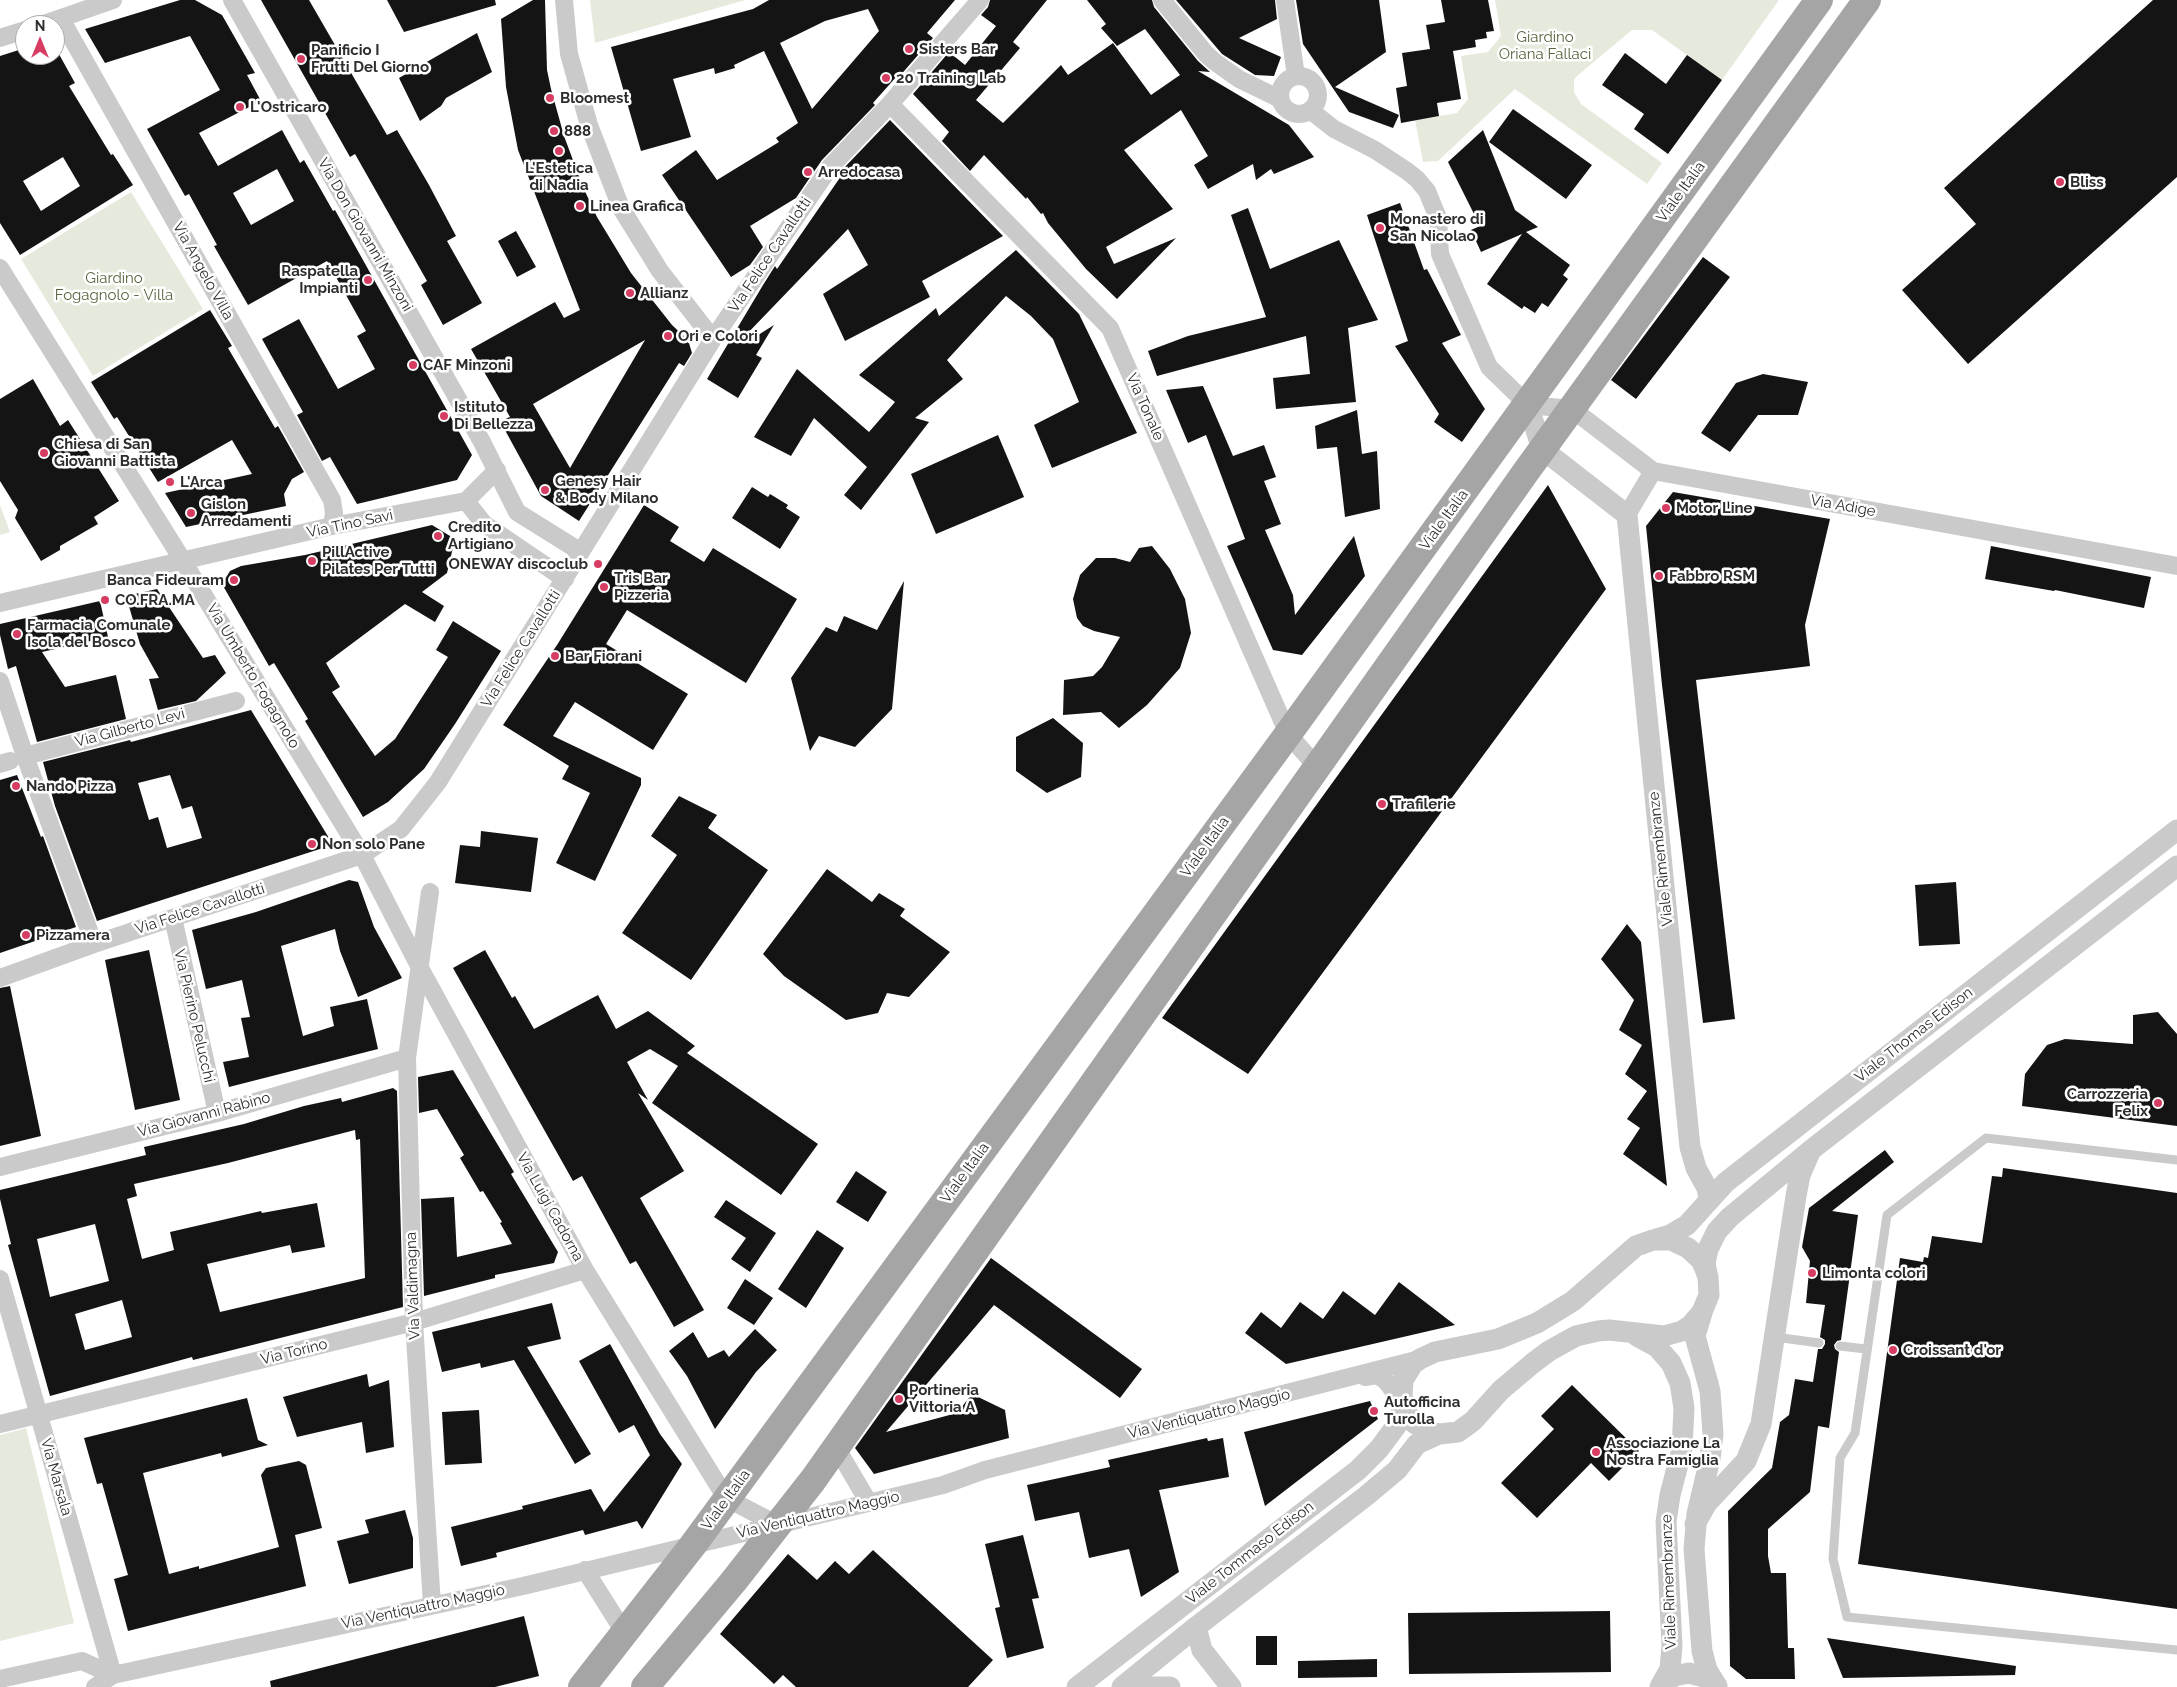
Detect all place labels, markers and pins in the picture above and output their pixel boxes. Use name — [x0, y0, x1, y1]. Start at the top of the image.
place label: Sisters Bar — [919, 40, 995, 58]
place label: Panificio I Frutti Del Giorno — [311, 41, 429, 76]
marker: Sisters Bar — [903, 43, 915, 55]
marker: Panificio I Frutti Del Giorno — [295, 53, 307, 65]
place label: 20 Training Lab — [896, 69, 1006, 87]
marker: 20 Training Lab — [880, 72, 892, 84]
place label: Bloomest — [560, 89, 629, 107]
marker: Bloomest — [544, 92, 556, 104]
place label: L'Ostricaro — [250, 98, 327, 116]
marker: L'Ostricaro — [234, 101, 246, 113]
place label: 888 — [564, 122, 591, 140]
marker: 888 — [548, 125, 560, 137]
marker: L'Estetica di Nadia — [553, 145, 565, 157]
place label: L'Estetica di Nadia — [525, 159, 593, 194]
place label: Arredocasa — [818, 163, 900, 181]
marker: Arredocasa — [802, 166, 814, 178]
place label: Bliss — [2070, 173, 2104, 191]
marker: Bliss — [2054, 176, 2066, 188]
place label: Linea Grafica — [590, 197, 684, 215]
marker: Linea Grafica — [574, 200, 586, 212]
place label: Monastero di San Nicolao — [1390, 210, 1484, 245]
marker: Monastero di San Nicolao — [1374, 222, 1386, 234]
place label: Raspatella Impianti — [281, 262, 358, 297]
marker: Raspatella Impianti — [362, 274, 374, 286]
place label: Allianz — [640, 284, 688, 302]
marker: Allianz — [624, 287, 636, 299]
place label: Ori e Colori — [678, 327, 758, 345]
marker: Ori e Colori — [662, 330, 674, 342]
place label: CAF Minzoni — [423, 356, 511, 374]
marker: CAF Minzoni — [407, 359, 419, 371]
place label: Istituto Di Bellezza — [454, 398, 533, 433]
marker: Istituto Di Bellezza — [438, 410, 450, 422]
place label: Chiesa di San Giovanni Battista — [54, 435, 176, 470]
marker: Chiesa di San Giovanni Battista — [38, 447, 50, 459]
place label: Genesy Hair & Body Milano — [555, 472, 658, 507]
place label: L'Arca — [180, 473, 223, 491]
marker: L'Arca — [164, 476, 176, 488]
marker: Genesy Hair & Body Milano — [539, 484, 551, 496]
place label: Gislon Arredamenti — [201, 495, 291, 530]
place label: Motor Line — [1676, 499, 1753, 517]
marker: Motor Line — [1660, 502, 1672, 514]
marker: Gislon Arredamenti — [185, 507, 197, 519]
place label: Credito Artigiano — [448, 518, 514, 553]
marker: Credito Artigiano — [432, 530, 444, 542]
place label: PillActive Pilates Per Tutti — [322, 543, 435, 578]
marker: PillActive Pilates Per Tutti — [306, 555, 318, 567]
place label: ONEWAY discoclub — [448, 555, 588, 573]
marker: ONEWAY discoclub — [592, 558, 604, 570]
place label: Fabbro RSM — [1669, 567, 1755, 585]
place label: Tris Bar Pizzeria — [614, 569, 669, 604]
marker: Fabbro RSM — [1653, 570, 1665, 582]
place label: Banca Fideuram — [107, 571, 224, 589]
marker: Banca Fideuram — [228, 574, 240, 586]
marker: Tris Bar Pizzeria — [598, 581, 610, 593]
place label: CO.FRA.MA — [115, 591, 195, 609]
marker: CO.FRA.MA — [99, 594, 111, 606]
place label: Farmacia Comunale Isola del Bosco — [27, 616, 170, 651]
marker: Farmacia Comunale Isola del Bosco — [11, 628, 23, 640]
place label: Bar Fiorani — [565, 647, 642, 665]
marker: Bar Fiorani — [549, 650, 561, 662]
place label: Nando Pizza — [26, 777, 114, 795]
marker: Nando Pizza — [10, 780, 22, 792]
place label: Trafilerie — [1392, 795, 1456, 813]
marker: Trafilerie — [1376, 798, 1388, 810]
place label: Non solo Pane — [322, 835, 425, 853]
marker: Non solo Pane — [306, 838, 318, 850]
place label: Pizzamera — [36, 926, 110, 944]
marker: Pizzamera — [20, 929, 32, 941]
place label: Carrozzeria Felix — [2067, 1085, 2148, 1120]
marker: Carrozzeria Felix — [2152, 1097, 2164, 1109]
place label: Limonta colori — [1822, 1264, 1926, 1282]
marker: Limonta colori — [1806, 1267, 1818, 1279]
place label: Croissant d'or — [1903, 1341, 2001, 1359]
marker: Croissant d'or — [1887, 1344, 1899, 1356]
place label: Portineria Vittoria A — [909, 1381, 979, 1416]
marker: Portineria Vittoria A — [893, 1393, 905, 1405]
place label: Autofficina Turolla — [1384, 1393, 1460, 1428]
marker: Autofficina Turolla — [1368, 1405, 1380, 1417]
place label: Associazione La Nostra Famiglia — [1606, 1434, 1720, 1469]
marker: Associazione La Nostra Famiglia — [1590, 1446, 1602, 1458]

